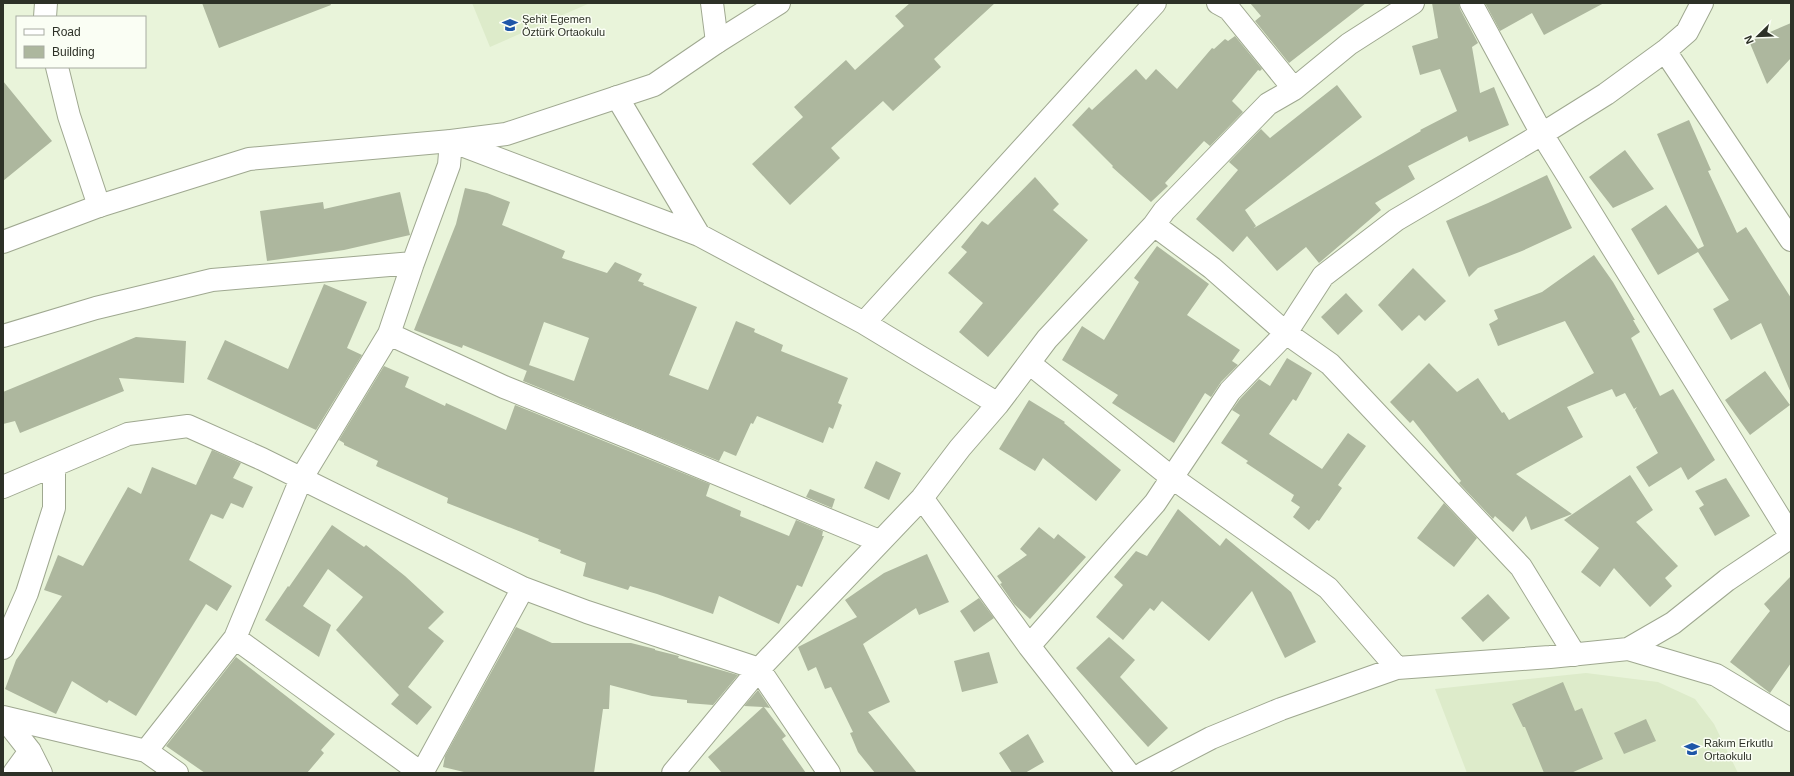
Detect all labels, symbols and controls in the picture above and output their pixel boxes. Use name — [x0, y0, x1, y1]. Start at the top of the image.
place label: Şehit Egemen Öztürk Ortaokulu — [522, 13, 605, 38]
legend — [16, 16, 146, 68]
school or university icon: Şehit Egemen Öztürk Ortaokulu — [501, 16, 519, 34]
north arrow — [1738, 16, 1778, 56]
text: Road — [52, 25, 81, 39]
text: N — [1742, 34, 1756, 46]
text: Building — [52, 45, 95, 59]
place label: Rakım Erkutlu Ortaokulu — [1704, 737, 1773, 762]
school or university icon: Rakım Erkutlu Ortaokulu — [1683, 740, 1701, 758]

